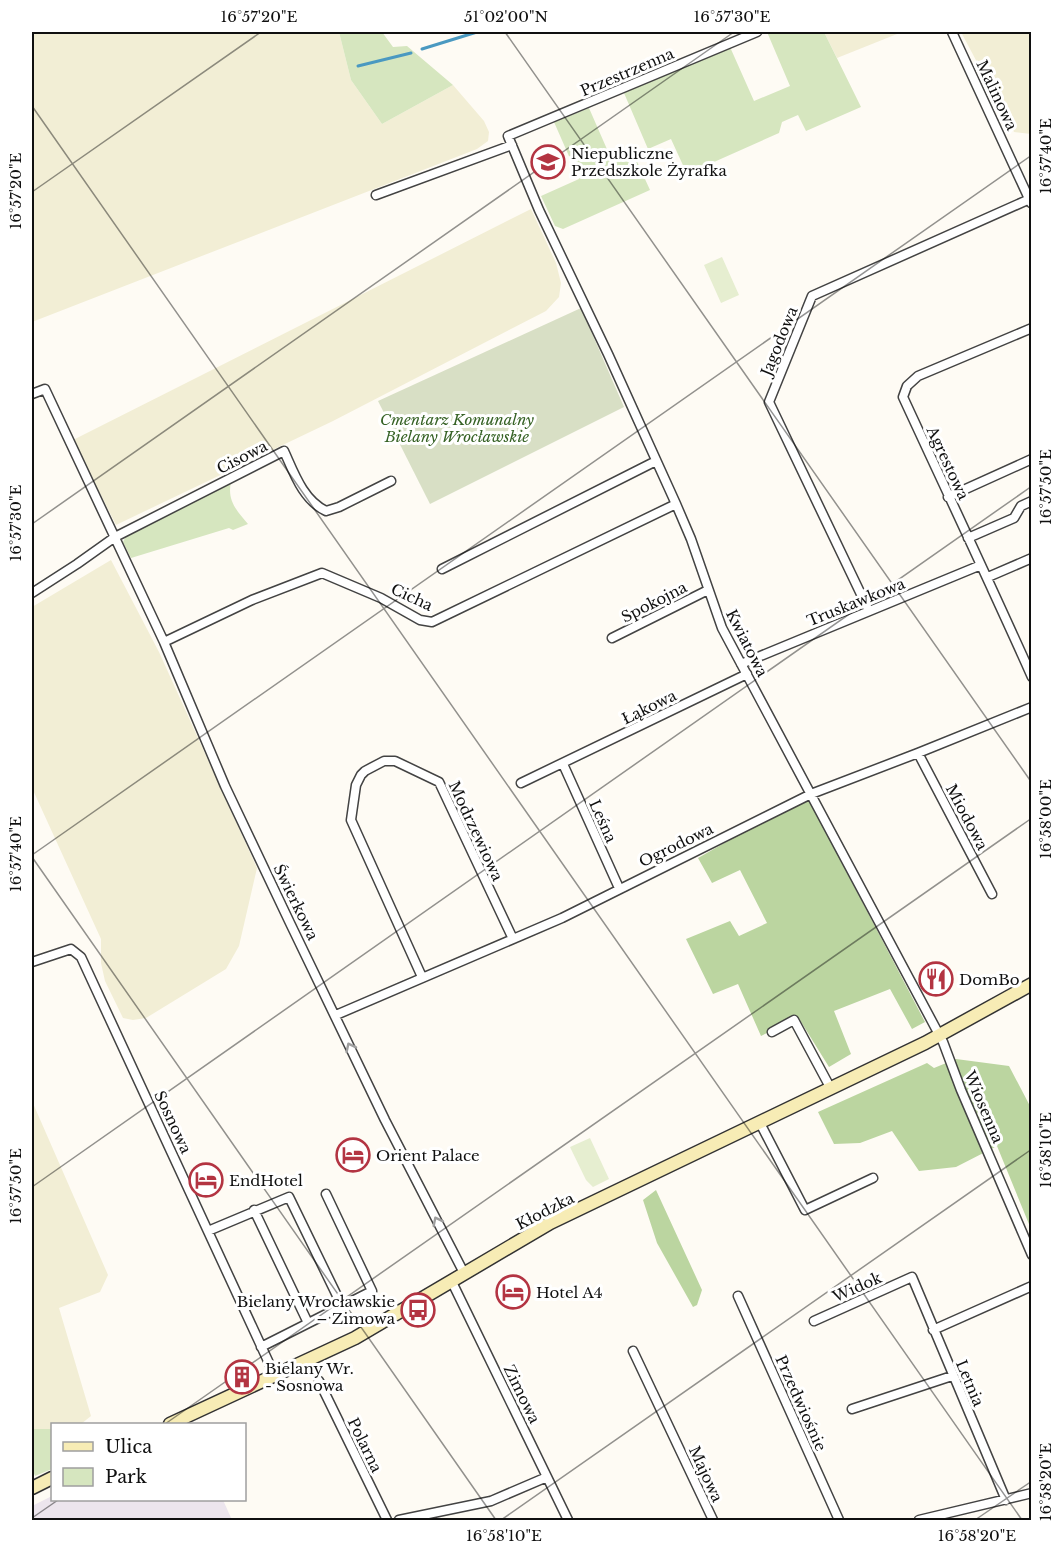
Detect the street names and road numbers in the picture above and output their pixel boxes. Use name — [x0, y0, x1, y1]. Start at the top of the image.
street label: Przestrzenna — [577, 43, 677, 100]
street label: Malinowa — [972, 57, 1022, 134]
street label: Jagodowa — [756, 303, 802, 380]
street label: Agrestowa — [922, 422, 974, 503]
street label: Cisowa — [213, 436, 271, 478]
street label: Truskawkowa — [804, 573, 908, 630]
street label: Spokojna — [618, 577, 691, 627]
street label: Cicha — [388, 579, 436, 615]
street label: Kwiatowa — [722, 606, 772, 680]
street label: Łąkowa — [619, 685, 680, 728]
street label: Modrzewiowa — [445, 778, 508, 885]
street label: Miodowa — [942, 781, 993, 854]
street label: Leśna — [585, 797, 621, 846]
street label: Ogrodowa — [636, 819, 717, 871]
street label: Świerkowa — [269, 861, 323, 944]
street label: Wiosenna — [960, 1067, 1008, 1147]
street label: Sosnowa — [150, 1088, 196, 1157]
street label: Kłodzka — [513, 1188, 578, 1234]
street label: Widok — [829, 1267, 885, 1307]
street label: Przedwiośnie — [771, 1352, 831, 1454]
street label: Letnia — [952, 1357, 989, 1410]
street label: Zimowa — [500, 1361, 545, 1427]
street label: Polarna — [344, 1414, 387, 1476]
street label: Majowa — [685, 1443, 728, 1506]

